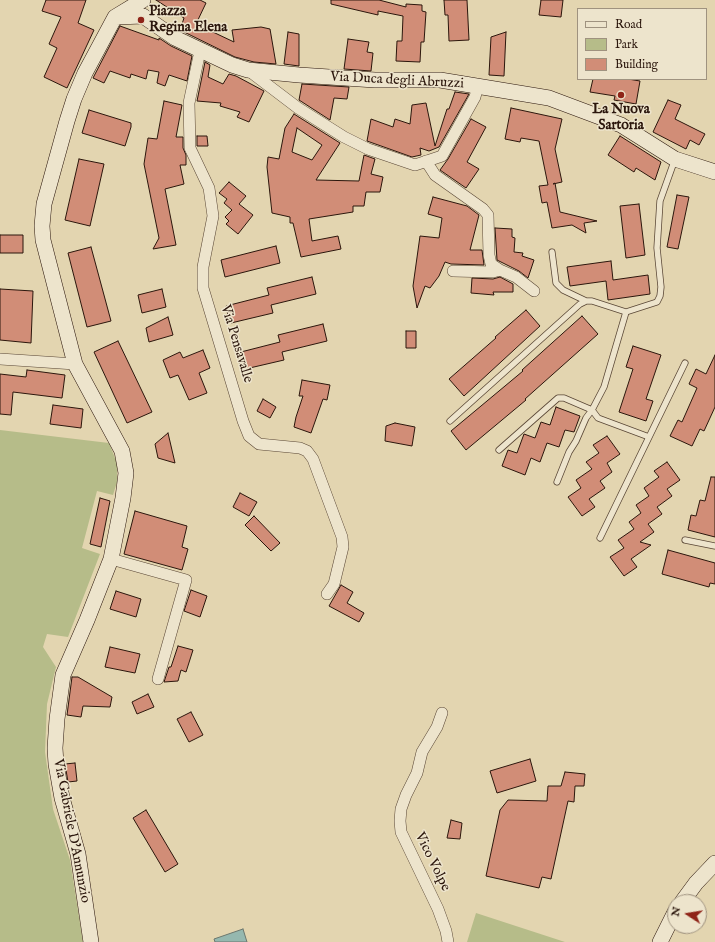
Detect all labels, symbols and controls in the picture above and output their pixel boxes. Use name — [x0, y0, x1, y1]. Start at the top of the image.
place label: Piazza Regina Elena — [149, 4, 227, 36]
legend — [577, 8, 707, 80]
marker: Piazza Regina Elena — [136, 15, 146, 25]
text: Road — [615, 17, 642, 32]
text: Park — [615, 37, 638, 52]
text: Building — [615, 57, 658, 72]
street label: Via Duca degli Abruzzi — [330, 69, 464, 93]
marker: La Nuova Sartoria — [616, 90, 626, 100]
place label: La Nuova Sartoria — [592, 102, 650, 134]
street label: Via Pensavalle — [216, 303, 256, 385]
street label: Via Gabriele D'Annunzio — [49, 758, 93, 904]
street label: Vico Volpe — [411, 830, 453, 894]
north arrow — [667, 894, 707, 934]
text: N — [668, 906, 684, 918]

